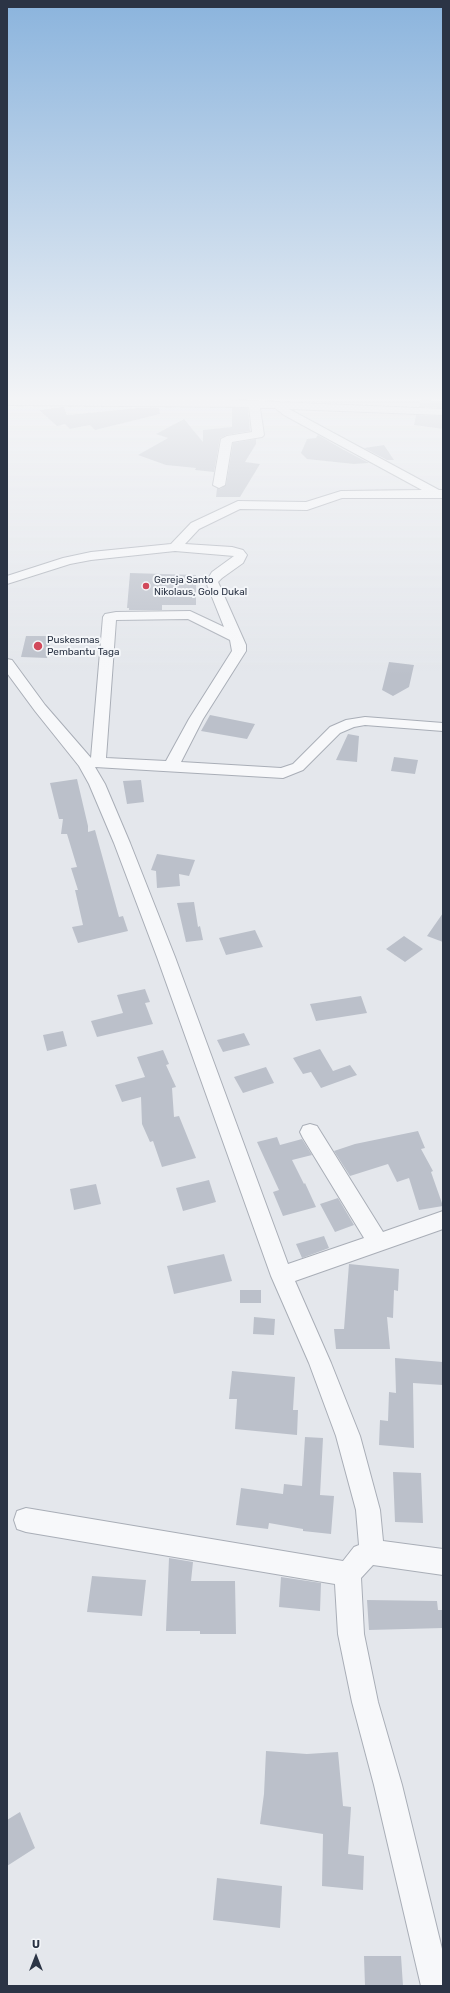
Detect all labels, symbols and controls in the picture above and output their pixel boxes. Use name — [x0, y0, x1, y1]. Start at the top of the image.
place label: Gereja Santo Nikolaus, Golo Dukal — [154, 574, 247, 598]
marker: Gereja Santo Nikolaus, Golo Dukal — [141, 581, 151, 591]
place label: Puskesmas Pembantu Taga — [47, 634, 120, 658]
marker: Puskesmas Pembantu Taga — [32, 640, 44, 652]
north arrow — [16, 1937, 56, 1977]
text: U — [32, 1938, 40, 1951]

